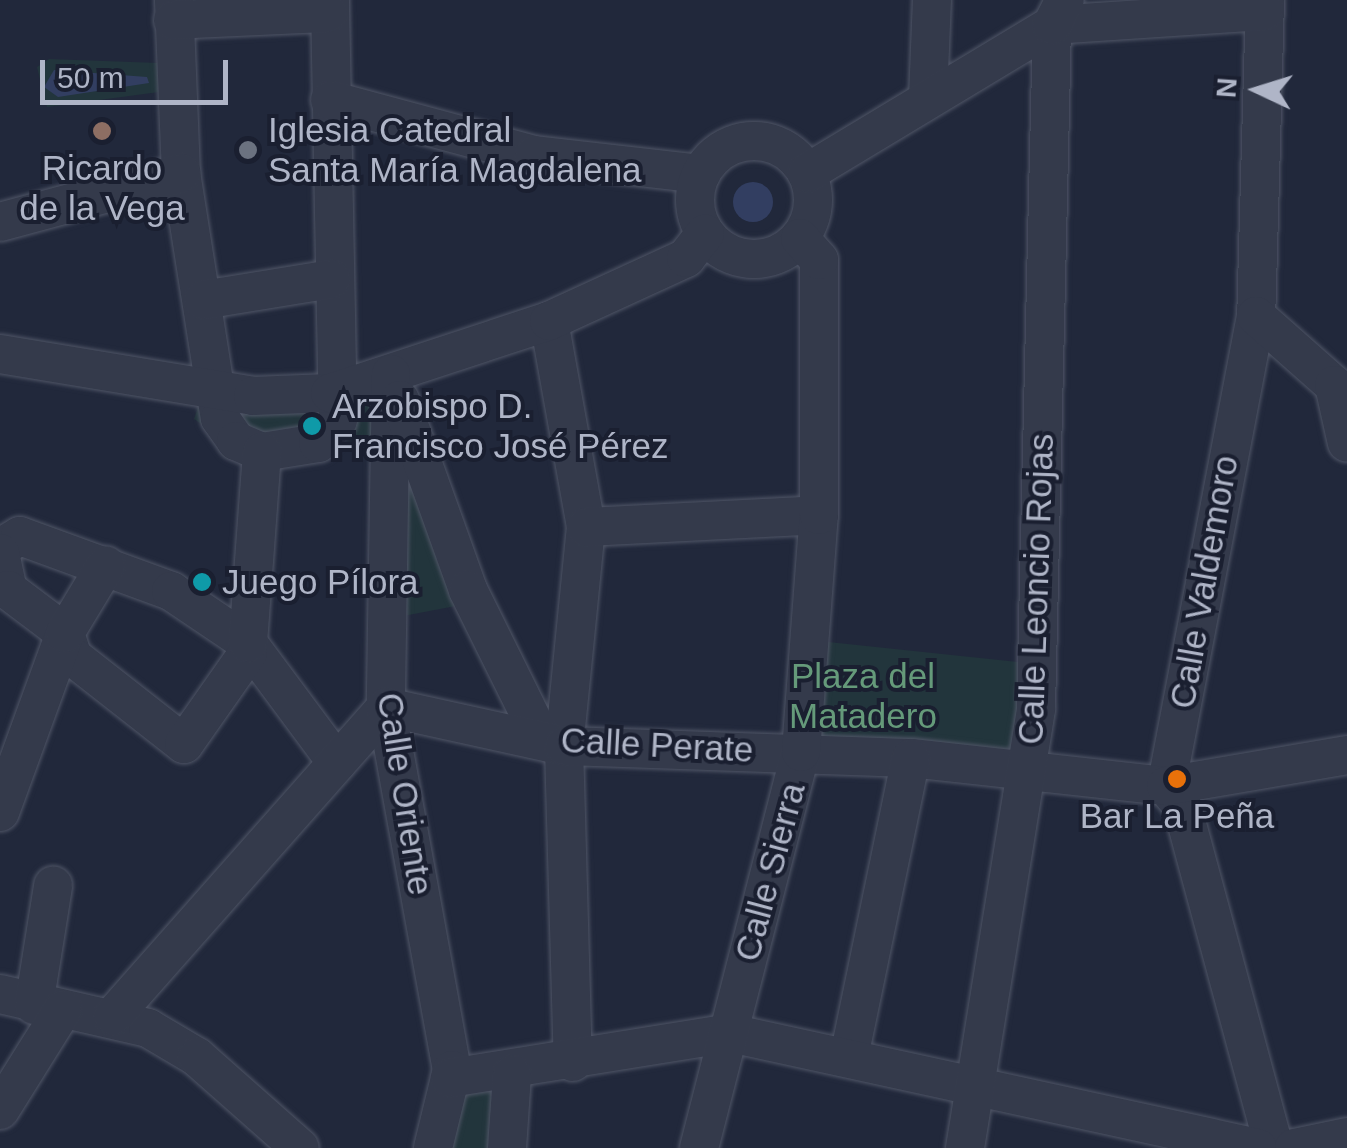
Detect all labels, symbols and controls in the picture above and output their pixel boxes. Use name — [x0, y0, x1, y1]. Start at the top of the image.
scale bar — [45, 40, 232, 102]
north arrow — [1207, 40, 1307, 140]
text: 50 m — [57, 61, 124, 94]
text: N — [1210, 77, 1243, 99]
place label: Iglesia Catedral Santa María Magdalena — [268, 109, 642, 191]
marker: Ricardo de la Vega — [91, 120, 113, 142]
marker: Iglesia Catedral Santa María Magdalena — [237, 139, 259, 161]
place label: Ricardo de la Vega — [19, 147, 185, 229]
place label: Arzobispo D. Francisco José Pérez — [332, 385, 669, 467]
marker: Arzobispo D. Francisco José Pérez — [301, 415, 323, 437]
street label: Calle Leoncio Rojas — [1010, 433, 1062, 745]
street label: Calle Valdemoro — [1161, 452, 1247, 712]
place label: Juego Pílora — [222, 561, 419, 603]
marker: Juego Pílora — [191, 571, 213, 593]
park label: Plaza del Matadero — [789, 655, 937, 737]
street label: Calle Oriente — [368, 690, 442, 898]
street label: Calle Perate — [560, 719, 754, 771]
marker: Bar La Peña — [1166, 768, 1188, 790]
street label: Calle Sierra — [726, 778, 814, 966]
place label: Bar La Peña — [1080, 795, 1274, 837]

